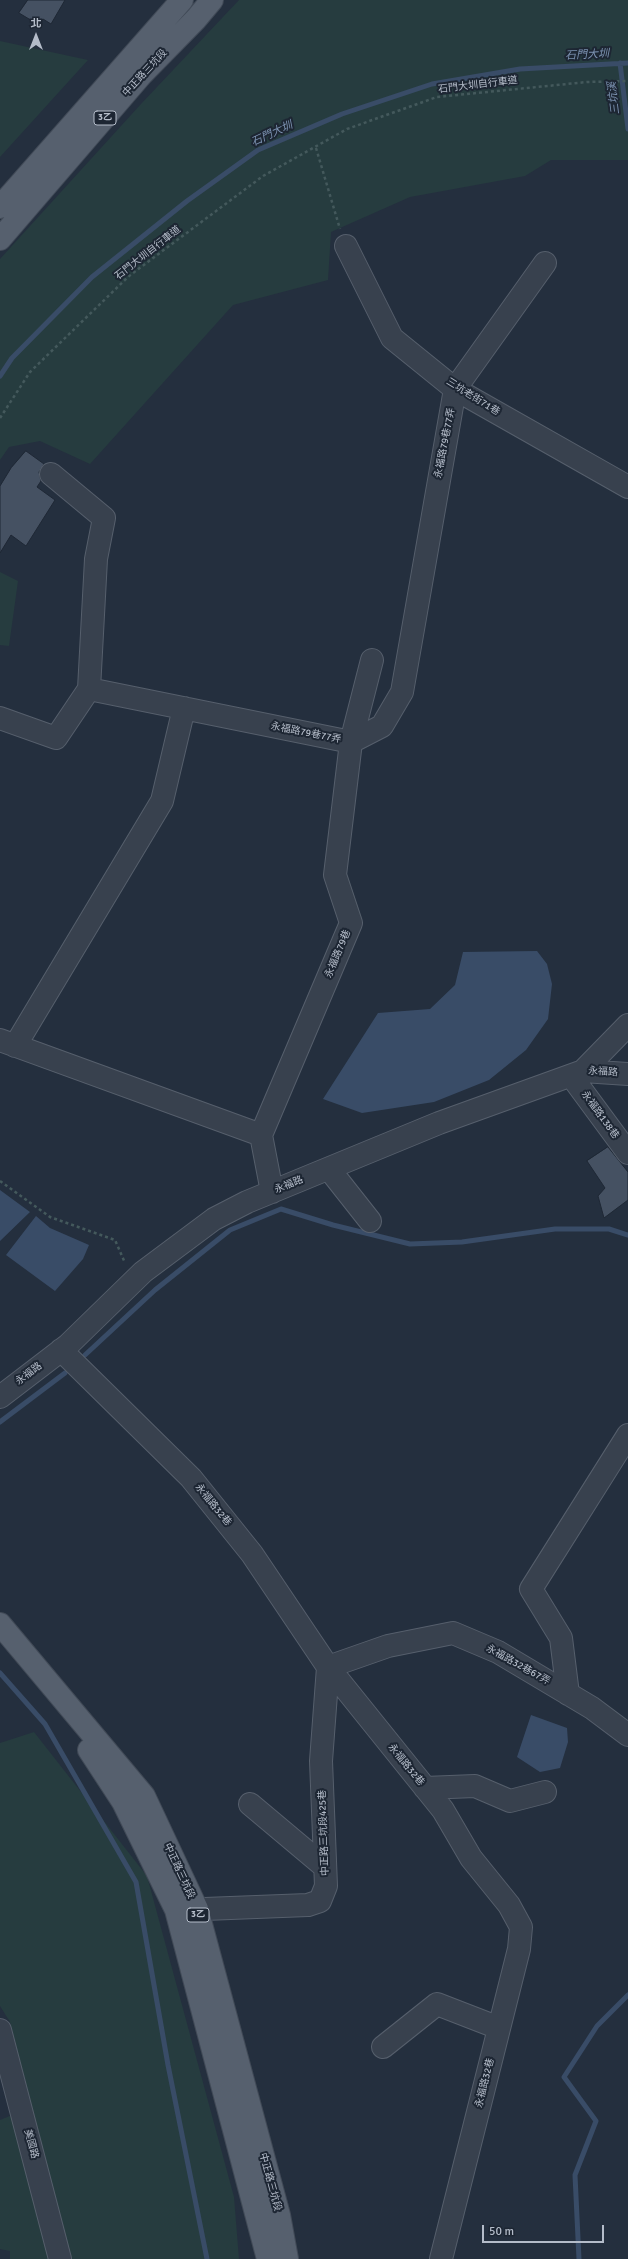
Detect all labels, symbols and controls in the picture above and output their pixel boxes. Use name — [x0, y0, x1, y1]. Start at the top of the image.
north arrow — [16, 16, 56, 56]
text: 北 — [31, 17, 42, 30]
street label: 中正路三坑段 — [120, 47, 170, 99]
water label: 石門大圳 — [565, 47, 609, 63]
street label: 石門大圳自行車道 — [438, 74, 518, 96]
water label: 三坑溪 — [605, 81, 623, 115]
road number: 3乙 — [94, 111, 116, 125]
water label: 石門大圳 — [249, 119, 295, 149]
street label: 石門大圳自行車道 — [113, 224, 183, 282]
street label: 三坑老街71巷 — [444, 376, 502, 418]
street label: 永福路79巷77弄 — [432, 407, 458, 479]
street label: 永福路79巷77弄 — [270, 720, 342, 746]
street label: 永福路79巷 — [323, 928, 353, 980]
street label: 永福路 — [588, 1065, 618, 1079]
street label: 永福路138巷 — [579, 1089, 621, 1141]
street label: 永福路 — [273, 1174, 305, 1196]
street label: 永福路 — [13, 1360, 45, 1388]
street label: 永福路32巷 — [192, 1481, 234, 1529]
street label: 永福路32巷67弄 — [484, 1642, 552, 1688]
street label: 永福路32巷 — [385, 1741, 427, 1789]
street label: 中正路三坑段425巷 — [316, 1790, 332, 1876]
street label: 中正路三坑段 — [161, 1841, 197, 1901]
road number: 3乙 — [187, 1908, 209, 1922]
street label: 永福路32巷 — [473, 2057, 497, 2109]
street label: 美國路 — [21, 2128, 41, 2160]
street label: 中正路三坑段 — [256, 2151, 284, 2213]
scale bar — [484, 2217, 606, 2243]
text: 50 m — [489, 2224, 514, 2239]

